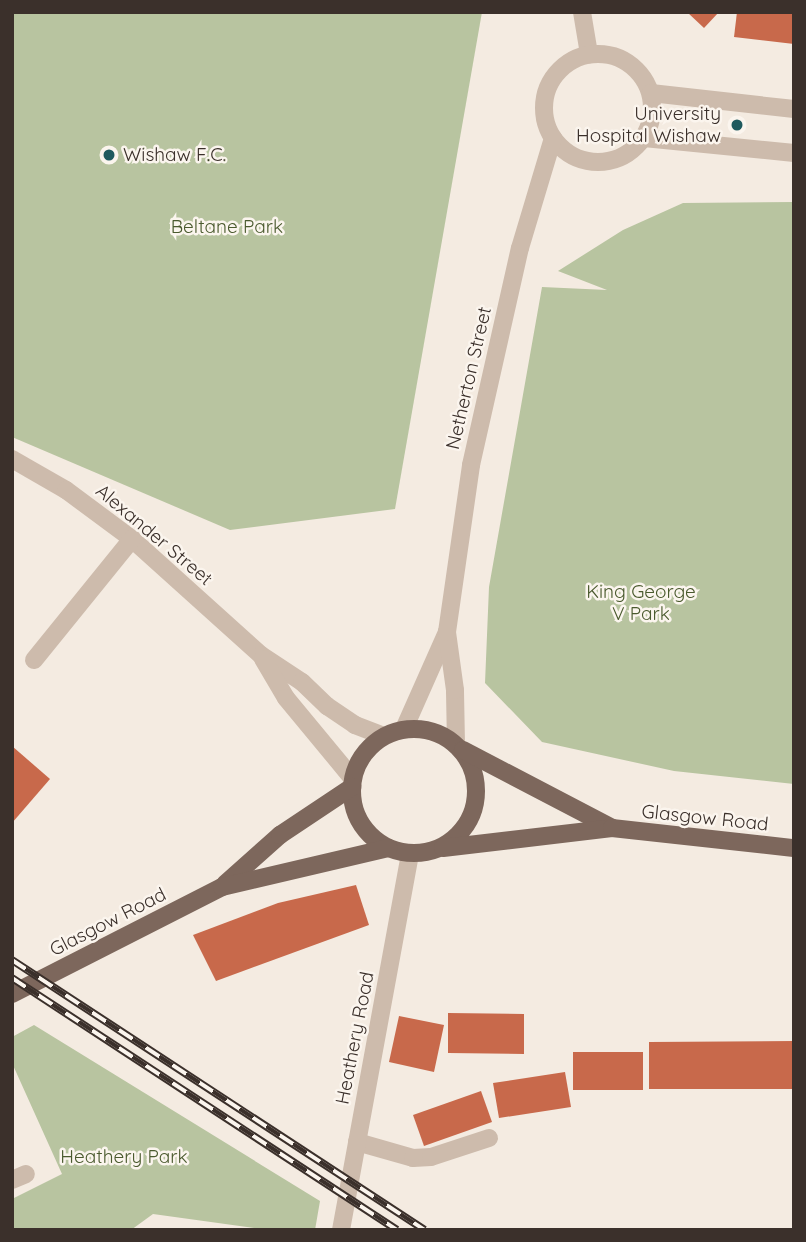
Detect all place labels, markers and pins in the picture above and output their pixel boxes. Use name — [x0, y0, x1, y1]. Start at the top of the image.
place label: University Hospital Wishaw — [576, 103, 721, 147]
marker: University Hospital Wishaw — [727, 115, 747, 135]
place label: Wishaw F.C. — [123, 144, 226, 166]
marker: Wishaw F.C. — [101, 147, 117, 163]

